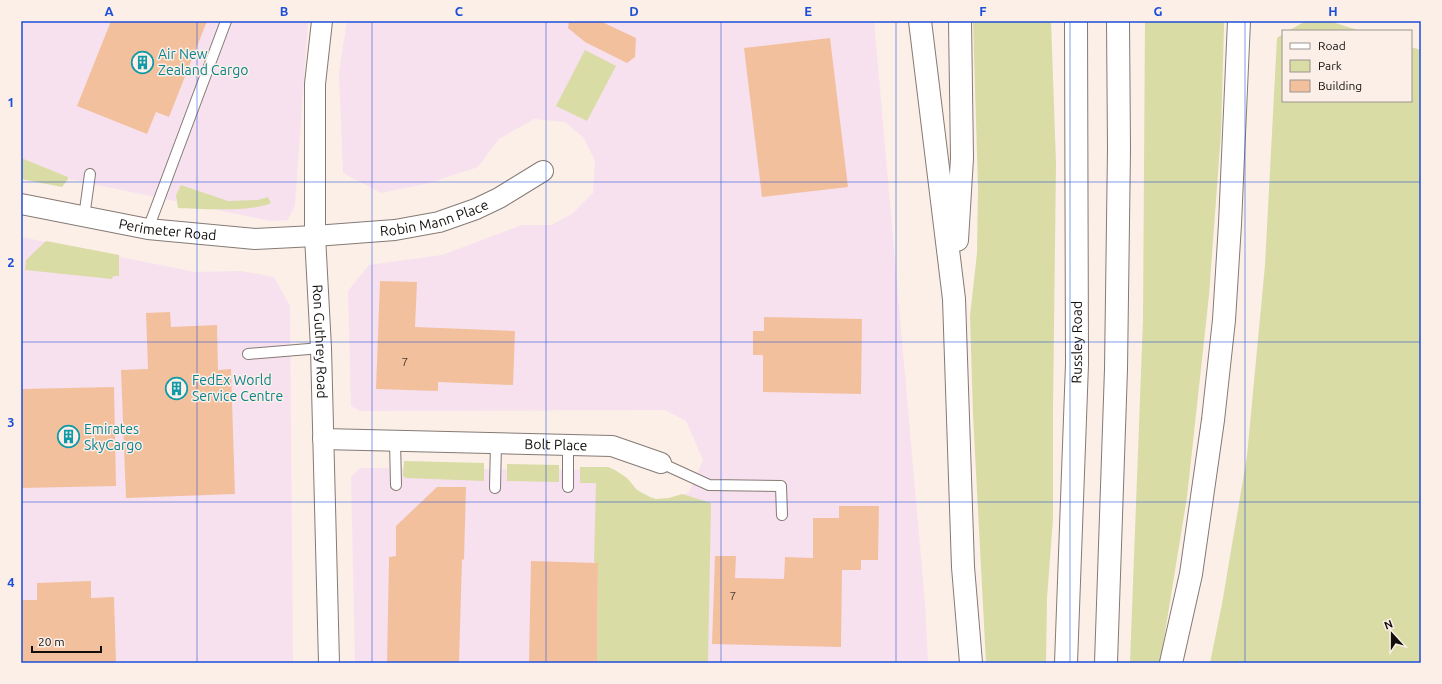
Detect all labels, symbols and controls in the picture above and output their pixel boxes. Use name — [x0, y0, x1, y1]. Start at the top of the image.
text: A — [104, 4, 114, 18]
text: B — [280, 4, 289, 18]
text: C — [455, 4, 464, 18]
text: D — [629, 4, 639, 18]
text: E — [804, 4, 812, 18]
text: F — [979, 4, 987, 18]
text: G — [1154, 4, 1163, 18]
text: H — [1328, 4, 1338, 18]
legend — [1282, 30, 1412, 102]
text: Road — [1318, 39, 1346, 52]
place label: Air New Zealand Cargo — [158, 46, 248, 78]
building icon: Air New Zealand Cargo — [130, 49, 156, 75]
text: Park — [1318, 59, 1342, 72]
text: Building — [1318, 79, 1362, 92]
text: 1 — [7, 95, 15, 109]
street label: Robin Mann Place — [379, 196, 491, 239]
street label: Perimeter Road — [117, 215, 217, 243]
text: 2 — [7, 255, 15, 269]
street label: Ron Guthrey Road — [310, 284, 330, 399]
street label: Russley Road — [1068, 301, 1085, 384]
house number: 7 — [402, 355, 408, 368]
place label: FedEx World Service Centre — [192, 372, 283, 404]
building icon: FedEx World Service Centre — [164, 375, 190, 401]
text: 3 — [7, 415, 15, 429]
place label: Emirates SkyCargo — [84, 421, 143, 453]
building icon: Emirates SkyCargo — [55, 424, 81, 450]
street label: Bolt Place — [524, 436, 588, 453]
text: 4 — [7, 575, 15, 589]
house number: 7 — [730, 589, 736, 602]
north arrow — [1372, 614, 1412, 654]
text: N — [1382, 618, 1394, 632]
scale bar — [32, 628, 101, 654]
text: 20 m — [38, 635, 65, 648]

